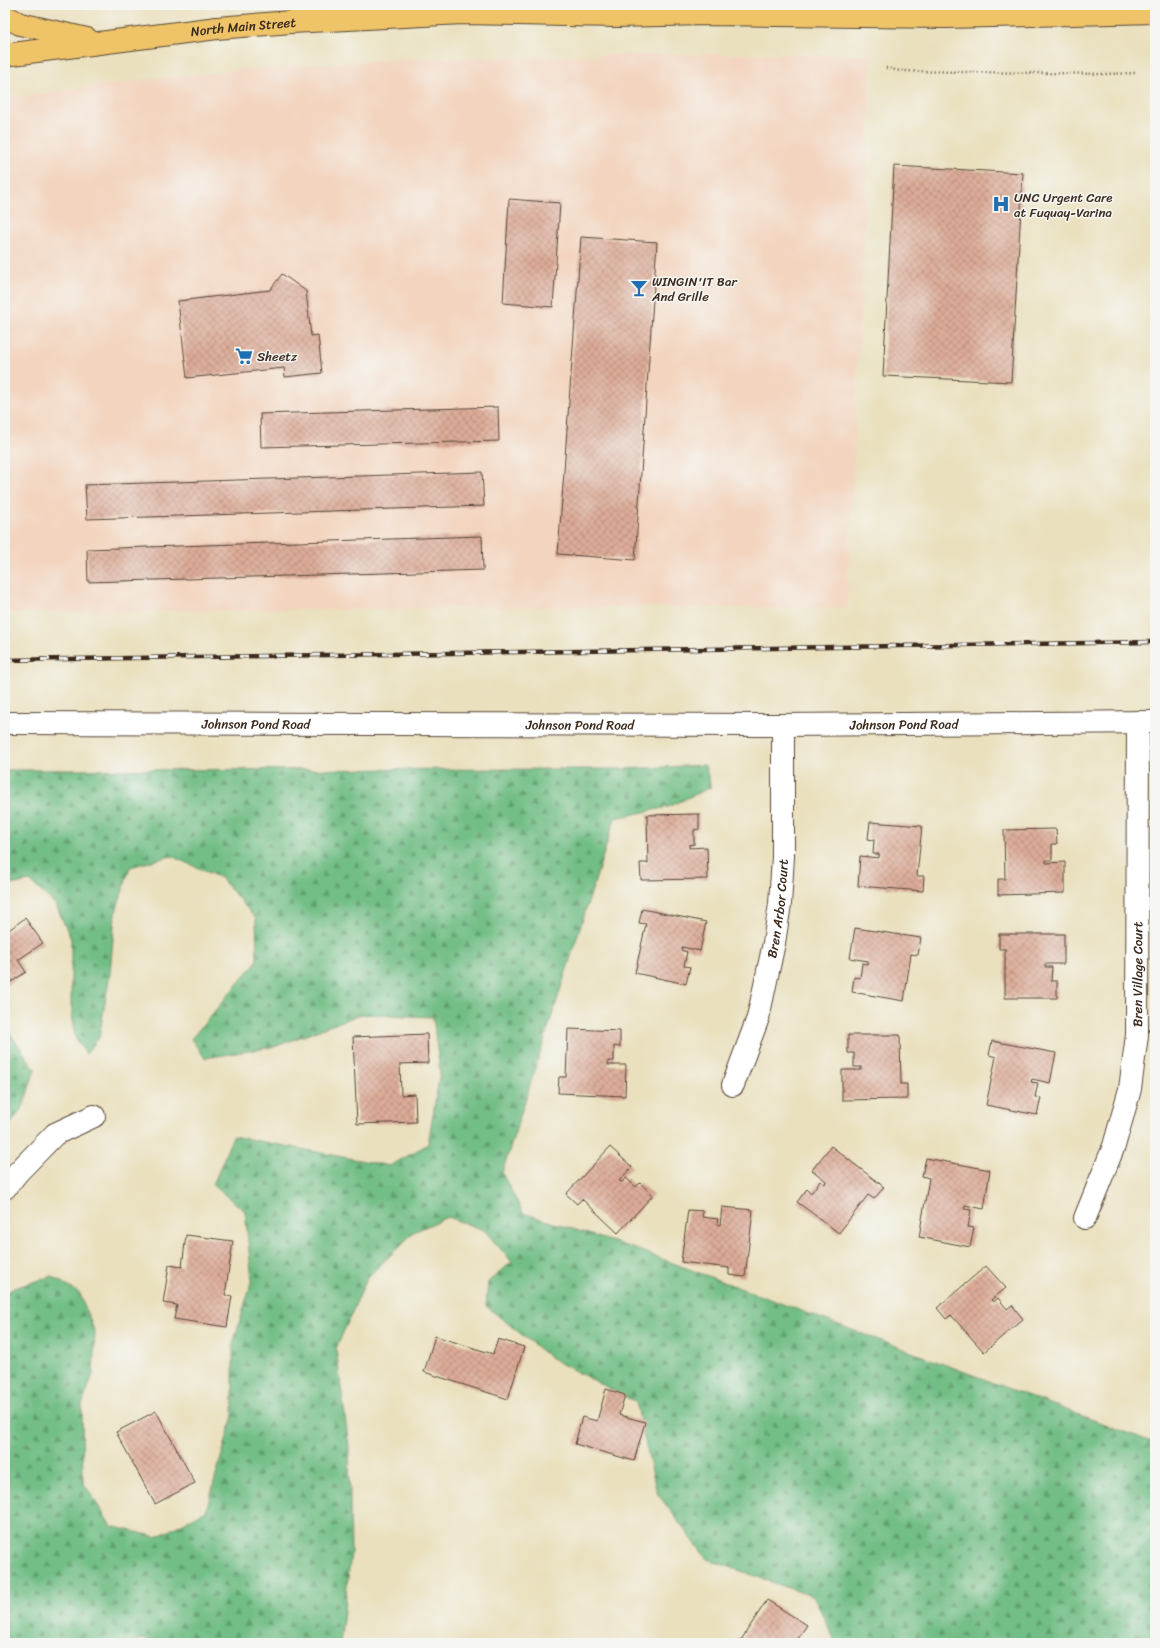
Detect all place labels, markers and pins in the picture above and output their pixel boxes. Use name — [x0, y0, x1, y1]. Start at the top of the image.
place label: UNC Urgent Care at Fuquay-Varina — [1014, 186, 1113, 224]
hospital icon: UNC Urgent Care at Fuquay-Varina — [991, 194, 1011, 214]
place label: WINGIN'IT Bar And Grille — [651, 270, 737, 308]
bar icon: WINGIN'IT Bar And Grille — [629, 278, 649, 298]
place label: Sheetz — [257, 345, 298, 368]
supermarket icon: Sheetz — [234, 346, 254, 366]

